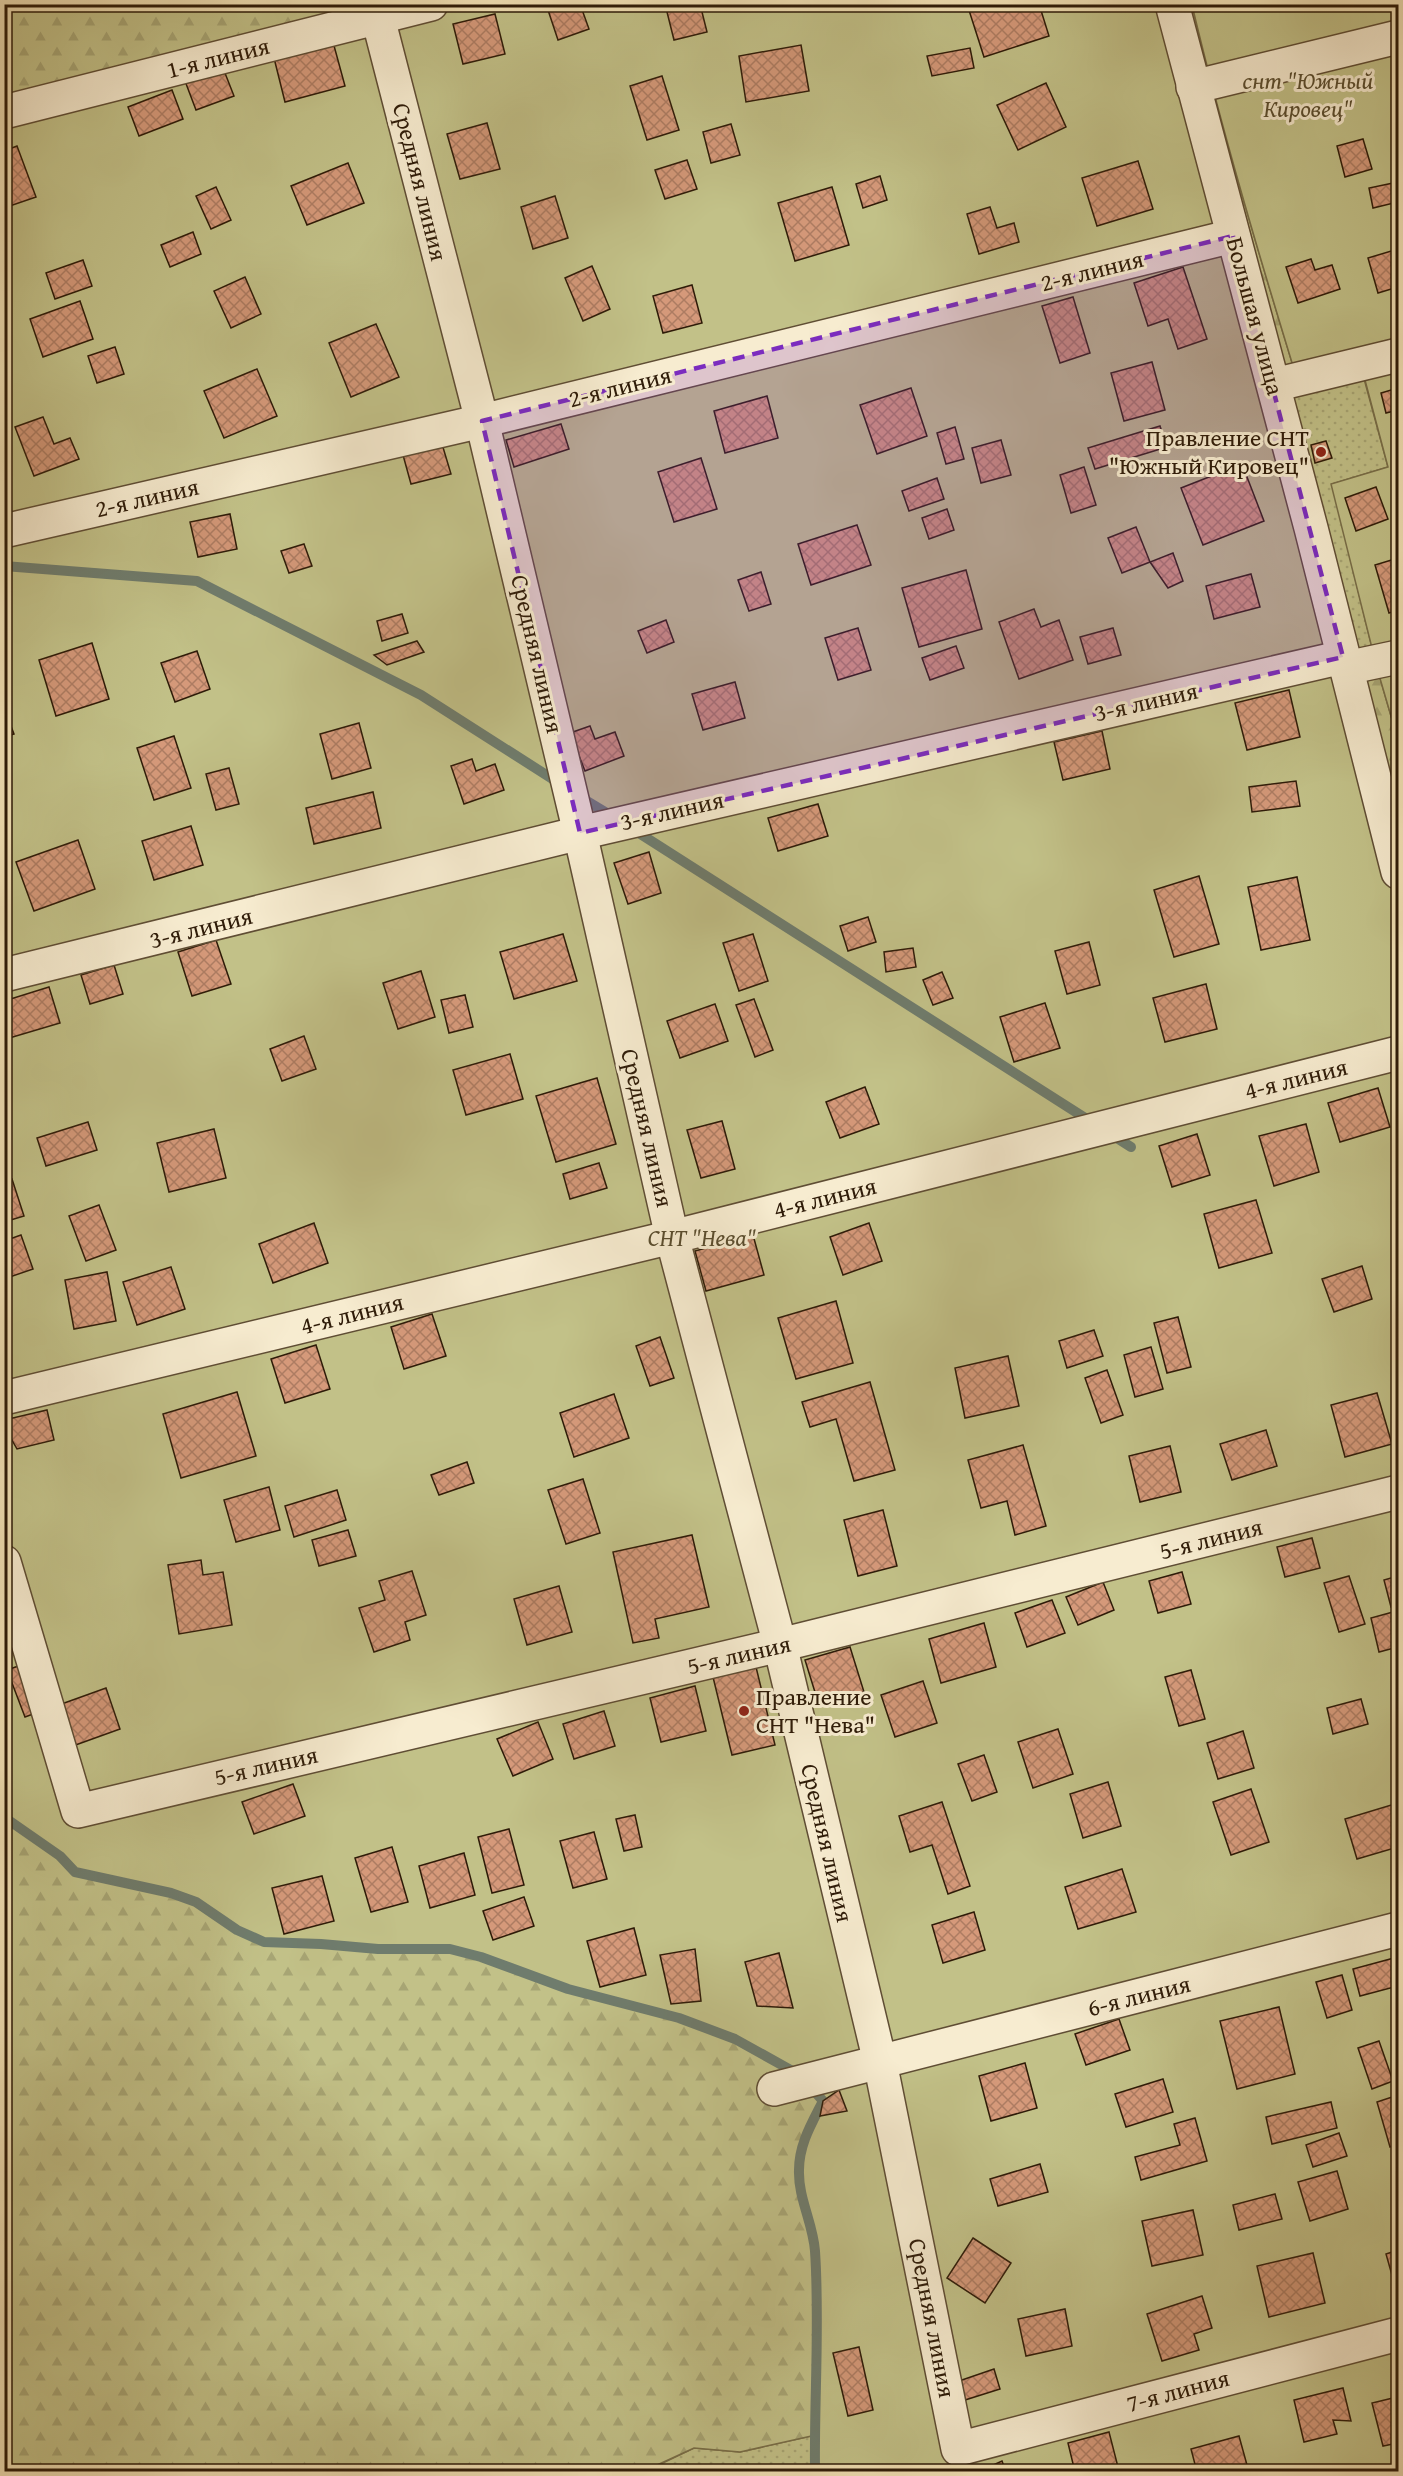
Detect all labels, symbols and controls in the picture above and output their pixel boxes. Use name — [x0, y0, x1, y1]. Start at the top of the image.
street label: 1-я линия — [163, 28, 273, 87]
park label: снт "Южный Кировец" — [1243, 63, 1373, 126]
street label: Средняя линия — [384, 99, 457, 265]
street label: Большая улица — [1218, 233, 1294, 399]
street label: 2-я линия — [1037, 241, 1147, 300]
street label: 2-я линия — [565, 357, 675, 416]
place label: Правление СНТ "Южный Кировец" — [1109, 420, 1309, 483]
marker: Правление СНТ "Южный Кировец" — [1314, 445, 1328, 459]
street label: 2-я линия — [92, 469, 202, 526]
street label: Средняя линия — [502, 571, 573, 737]
street label: 3-я линия — [1091, 673, 1201, 730]
street label: 3-я линия — [617, 782, 727, 839]
street label: 3-я линия — [146, 898, 256, 957]
street label: Средняя линия — [612, 1045, 683, 1211]
street label: 4-я линия — [1241, 1049, 1351, 1108]
street label: 4-я линия — [770, 1168, 880, 1227]
park label: СНТ "Нева" — [648, 1220, 757, 1255]
street label: 4-я линия — [297, 1284, 407, 1343]
street label: 5-я линия — [1156, 1509, 1266, 1568]
street label: 5-я линия — [684, 1626, 794, 1683]
place label: Правление СНТ "Нева" — [756, 1679, 875, 1742]
marker: Правление СНТ "Нева" — [737, 1704, 751, 1718]
street label: 5-я линия — [211, 1737, 321, 1794]
street label: Средняя линия — [792, 1760, 863, 1926]
street label: 6-я линия — [1084, 1966, 1194, 2025]
street label: Средняя линия — [900, 2235, 965, 2401]
street label: 7-я линия — [1123, 2360, 1233, 2421]

